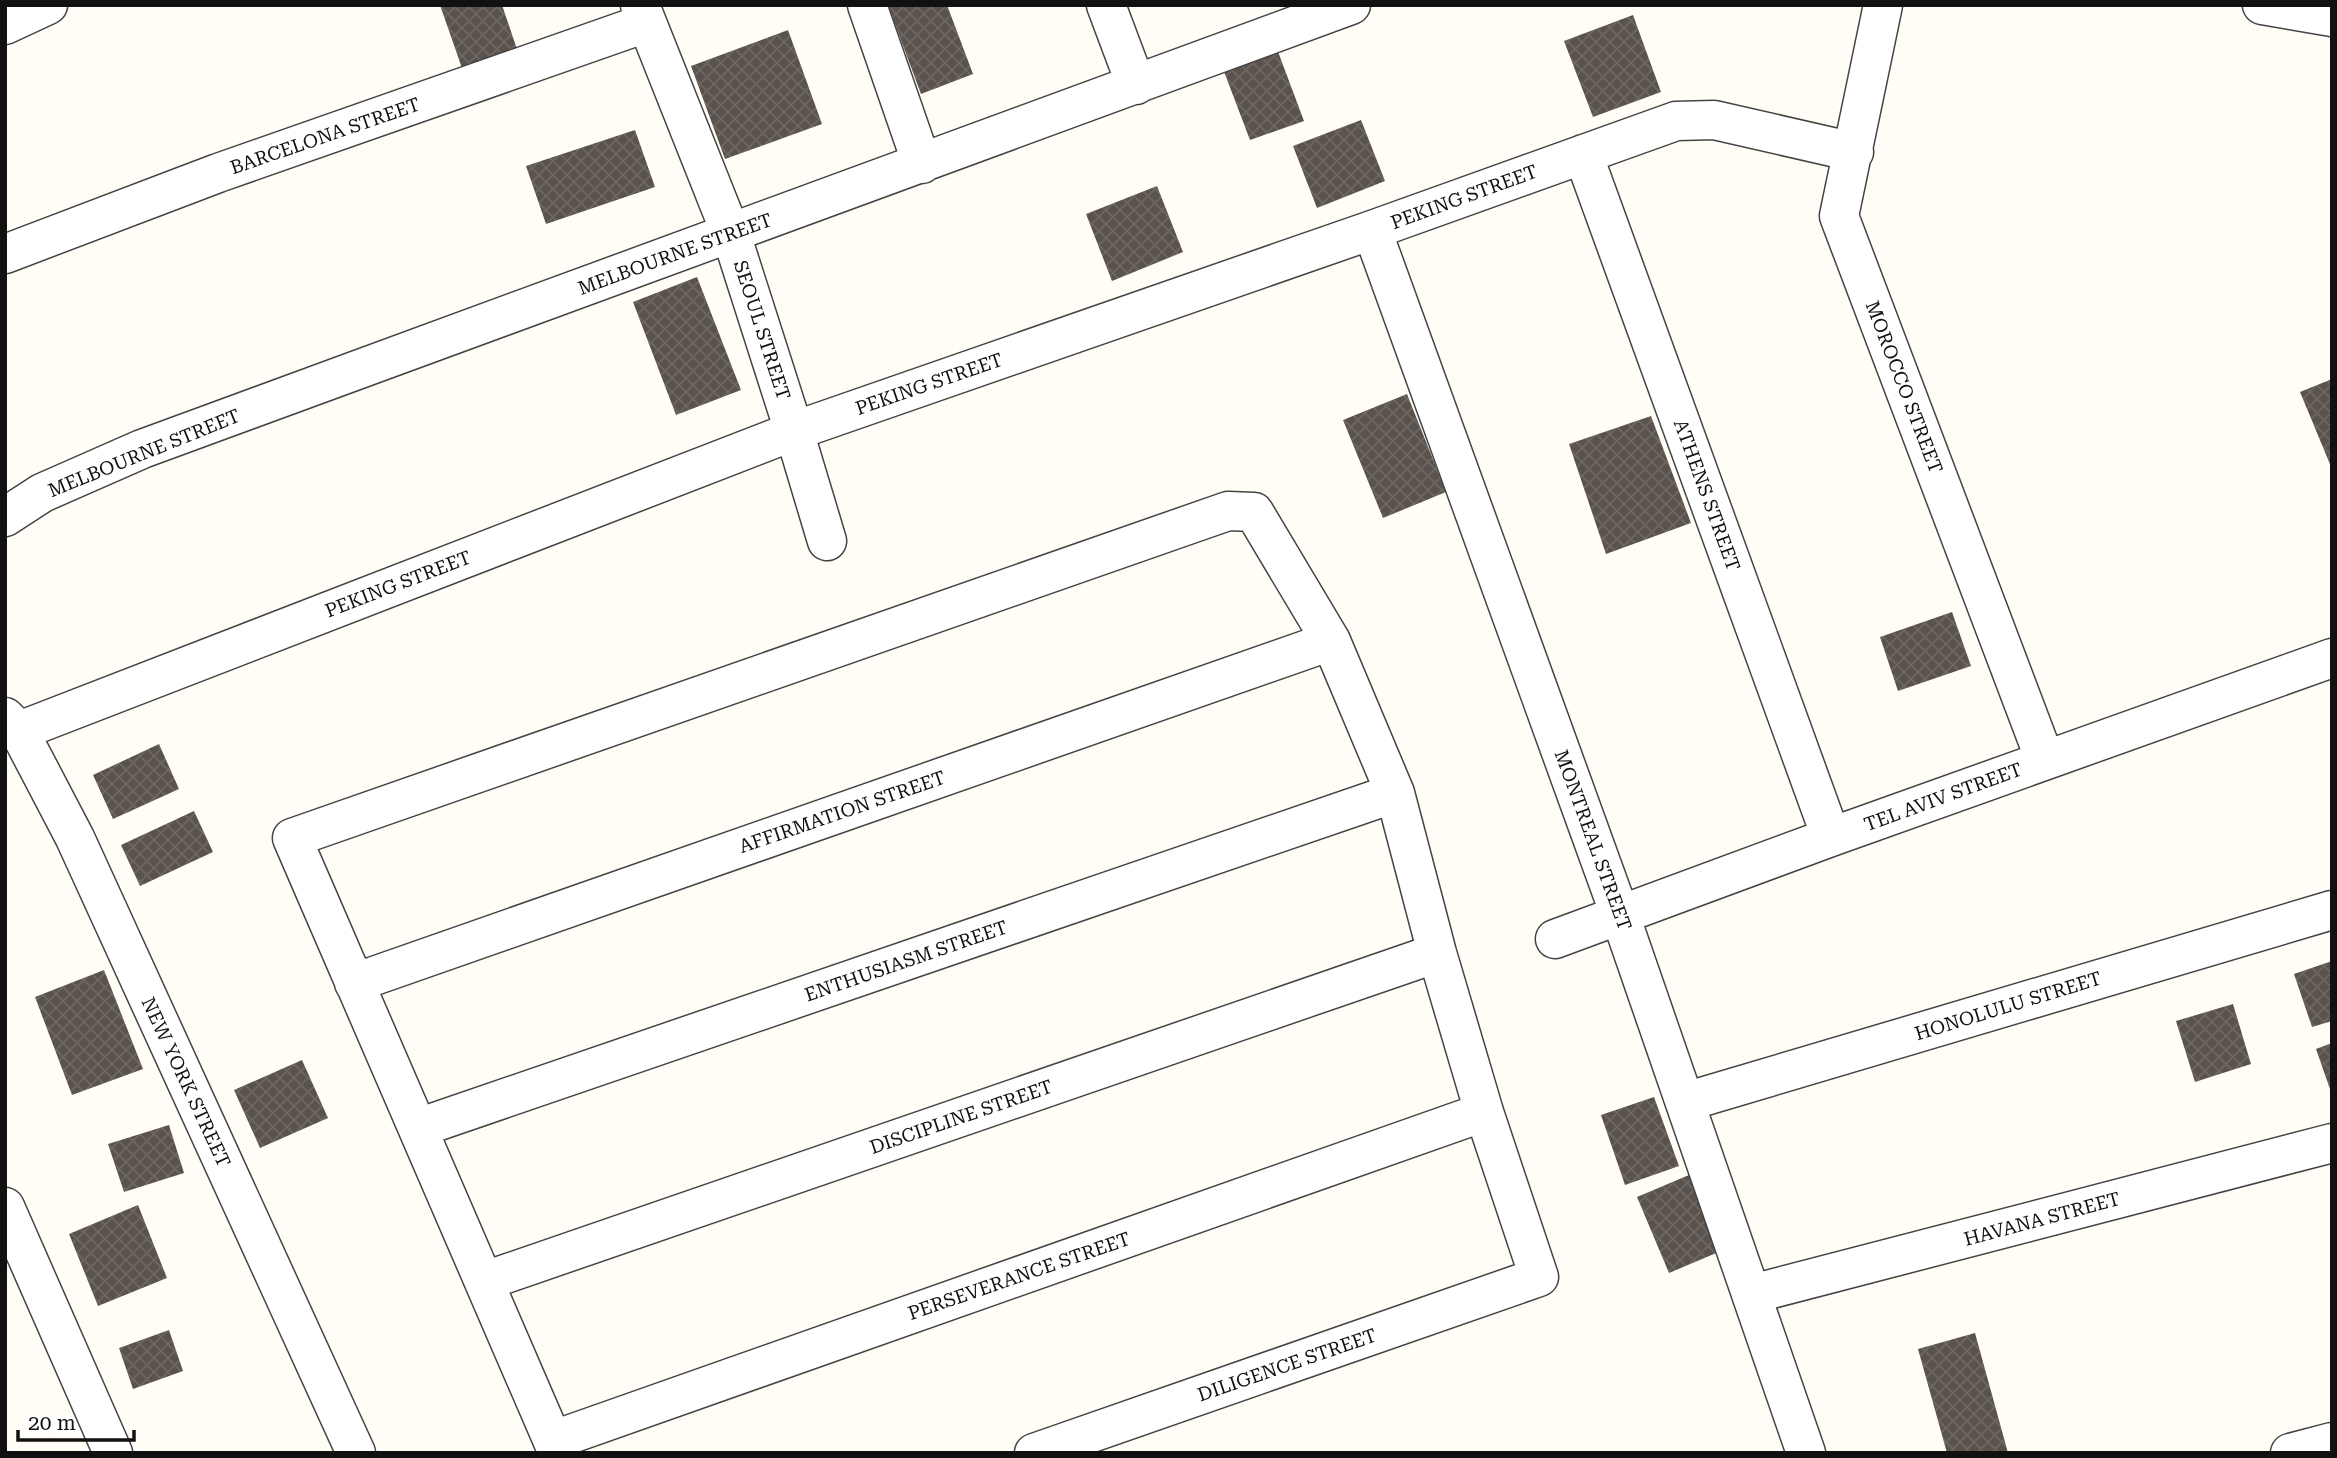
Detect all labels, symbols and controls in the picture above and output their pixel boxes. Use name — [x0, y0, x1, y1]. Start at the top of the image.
street label: BARCELONA STREET — [227, 93, 423, 179]
street label: PEKING STREET — [1388, 160, 1540, 234]
street label: MELBOURNE STREET — [575, 208, 775, 300]
street label: SEOUL STREET — [729, 257, 795, 403]
street label: MOROCCO STREET — [1860, 298, 1948, 476]
street label: PEKING STREET — [852, 348, 1006, 420]
street label: MELBOURNE STREET — [45, 404, 243, 502]
street label: ATHENS STREET — [1669, 416, 1745, 574]
street label: PEKING STREET — [322, 546, 474, 622]
street label: MONTREAL STREET — [1550, 746, 1636, 934]
street label: TEL AVIV STREET — [1861, 758, 2025, 836]
street label: AFFIRMATION STREET — [736, 766, 948, 858]
street label: ENTHUSIASM STREET — [802, 916, 1010, 1006]
street label: HONOLULU STREET — [1912, 967, 2104, 1045]
street label: NEW YORK STREET — [136, 993, 236, 1171]
street label: DISCIPLINE STREET — [867, 1075, 1055, 1159]
street label: HAVANA STREET — [1961, 1187, 2123, 1251]
street label: PERSEVERANCE STREET — [905, 1227, 1133, 1325]
street label: DILIGENCE STREET — [1195, 1324, 1379, 1406]
scale bar — [18, 1398, 133, 1442]
text: 20 m — [28, 1411, 76, 1435]

